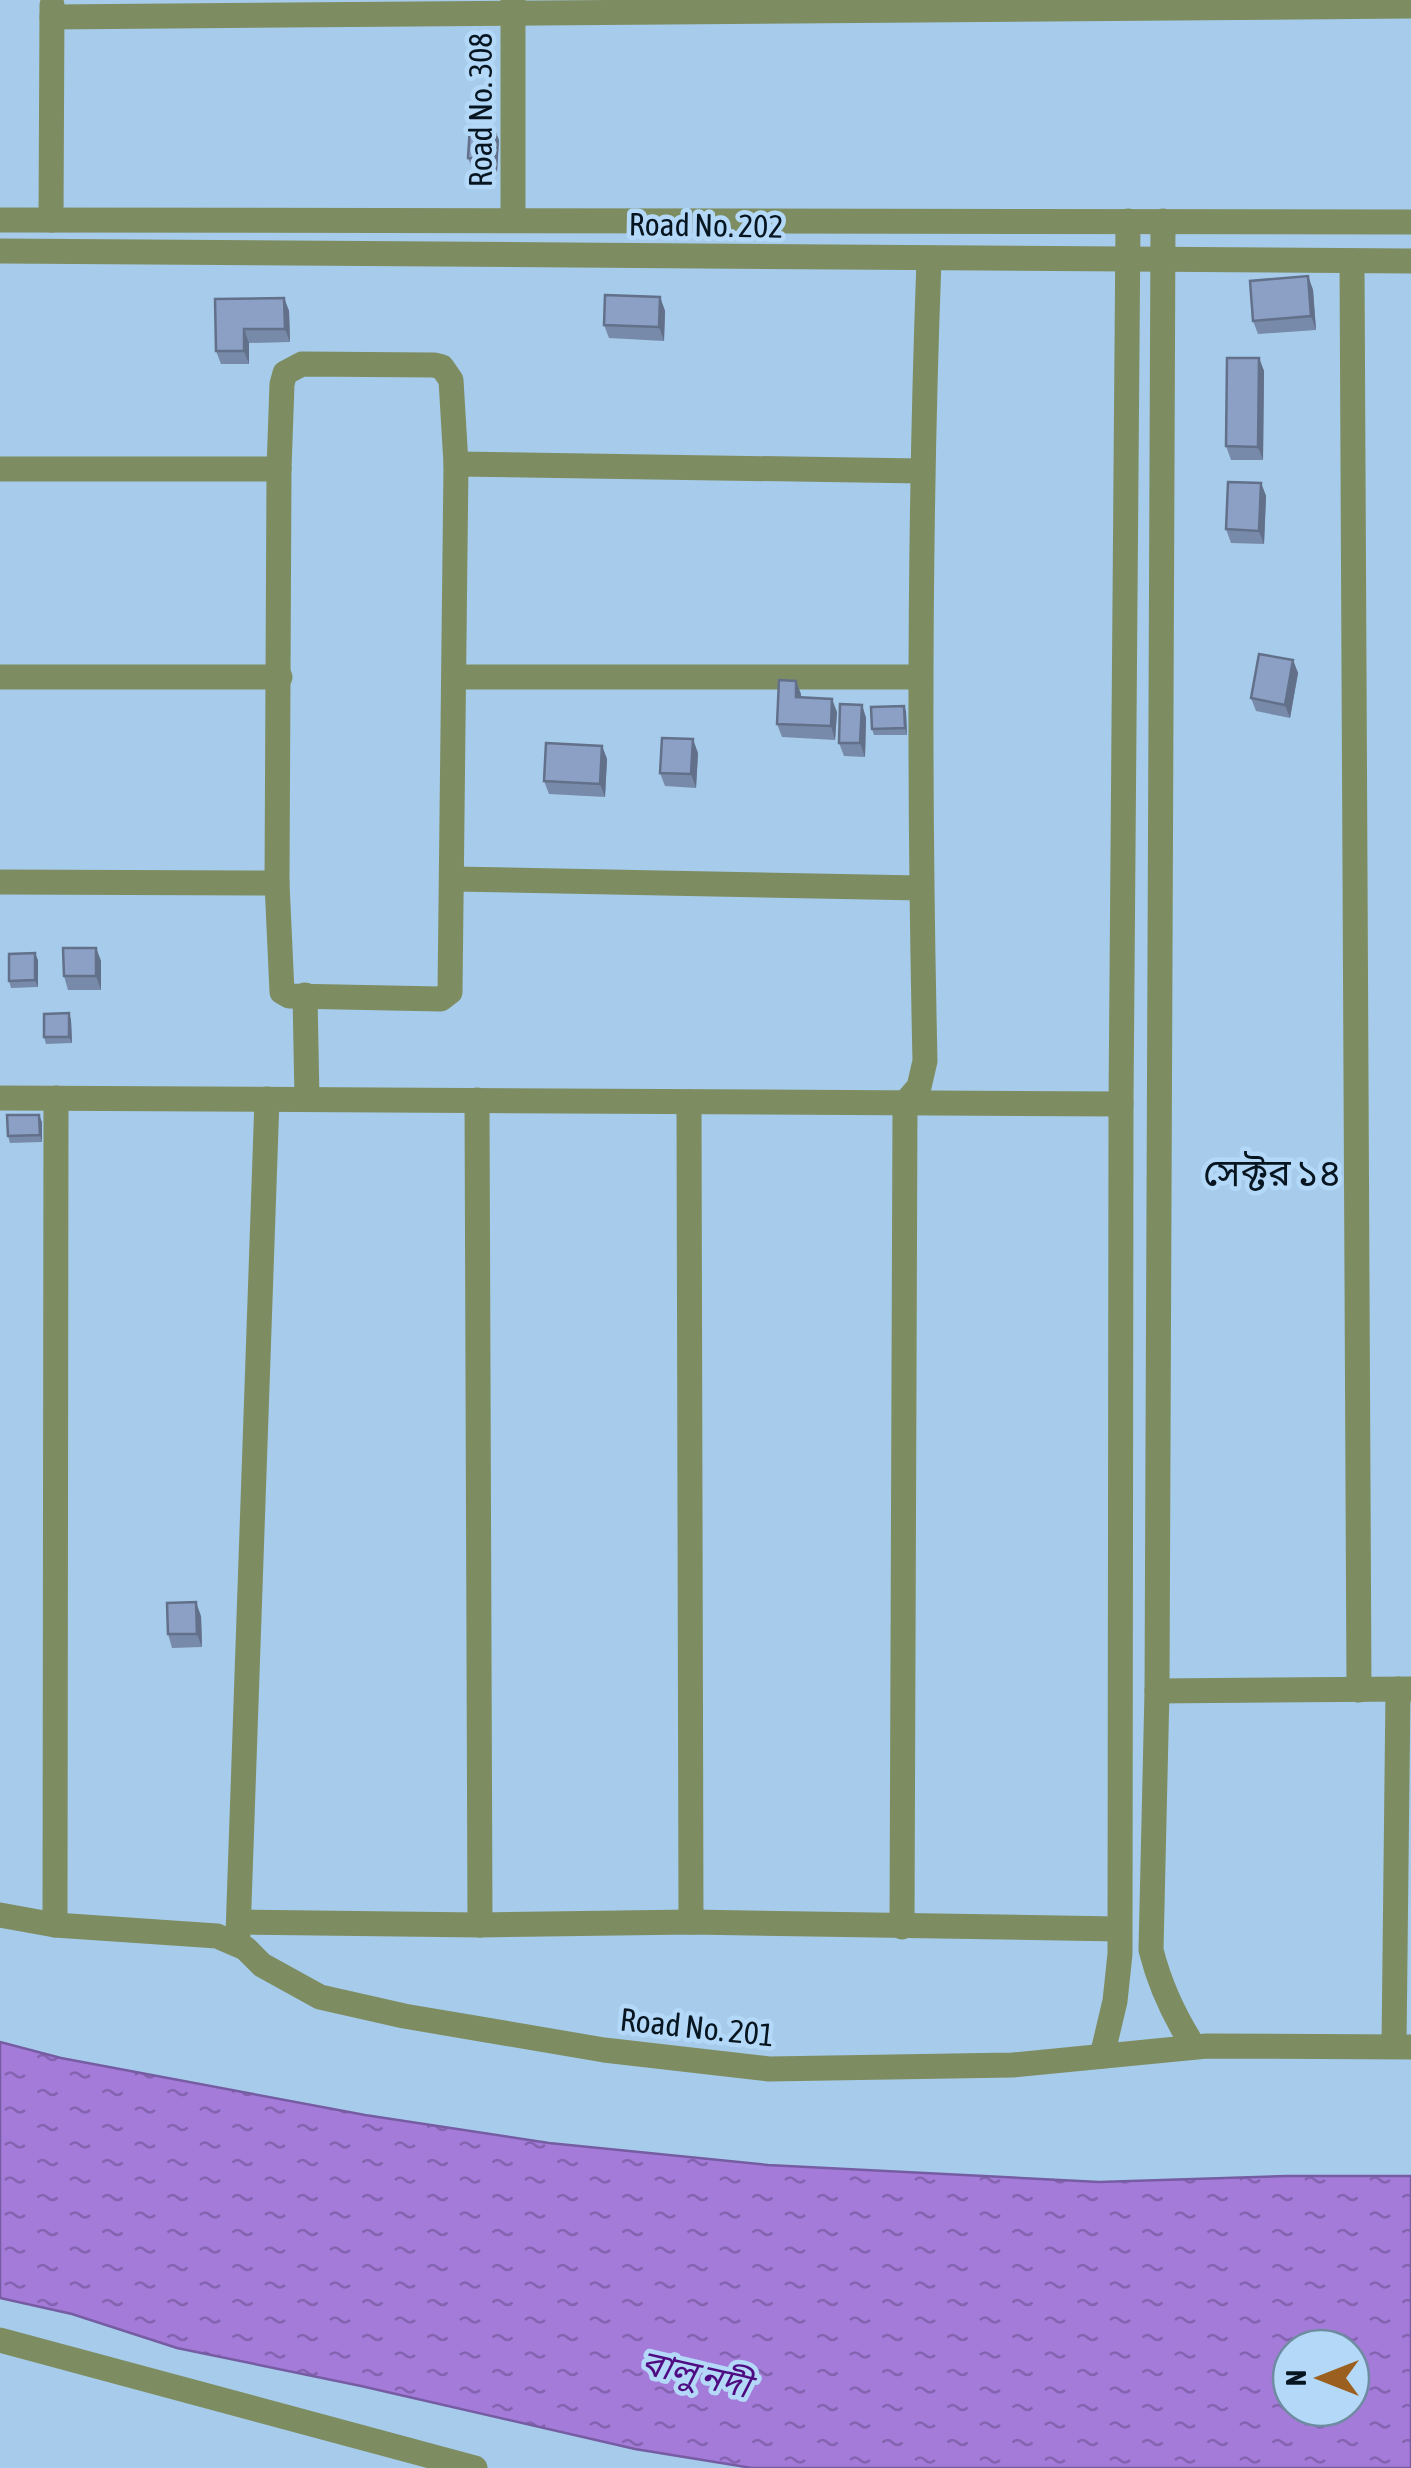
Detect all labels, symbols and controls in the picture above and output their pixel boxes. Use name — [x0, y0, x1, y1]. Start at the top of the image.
street label: Road No. 308 — [462, 33, 499, 187]
street label: Road No. 202 — [628, 205, 784, 245]
district label: সেক্টর ১৪ — [1203, 1151, 1341, 1194]
street label: Road No. 201 — [618, 2001, 776, 2053]
north arrow — [1271, 2328, 1371, 2428]
water label: বালু নদী — [638, 2341, 761, 2407]
text: N — [1280, 2370, 1312, 2386]

